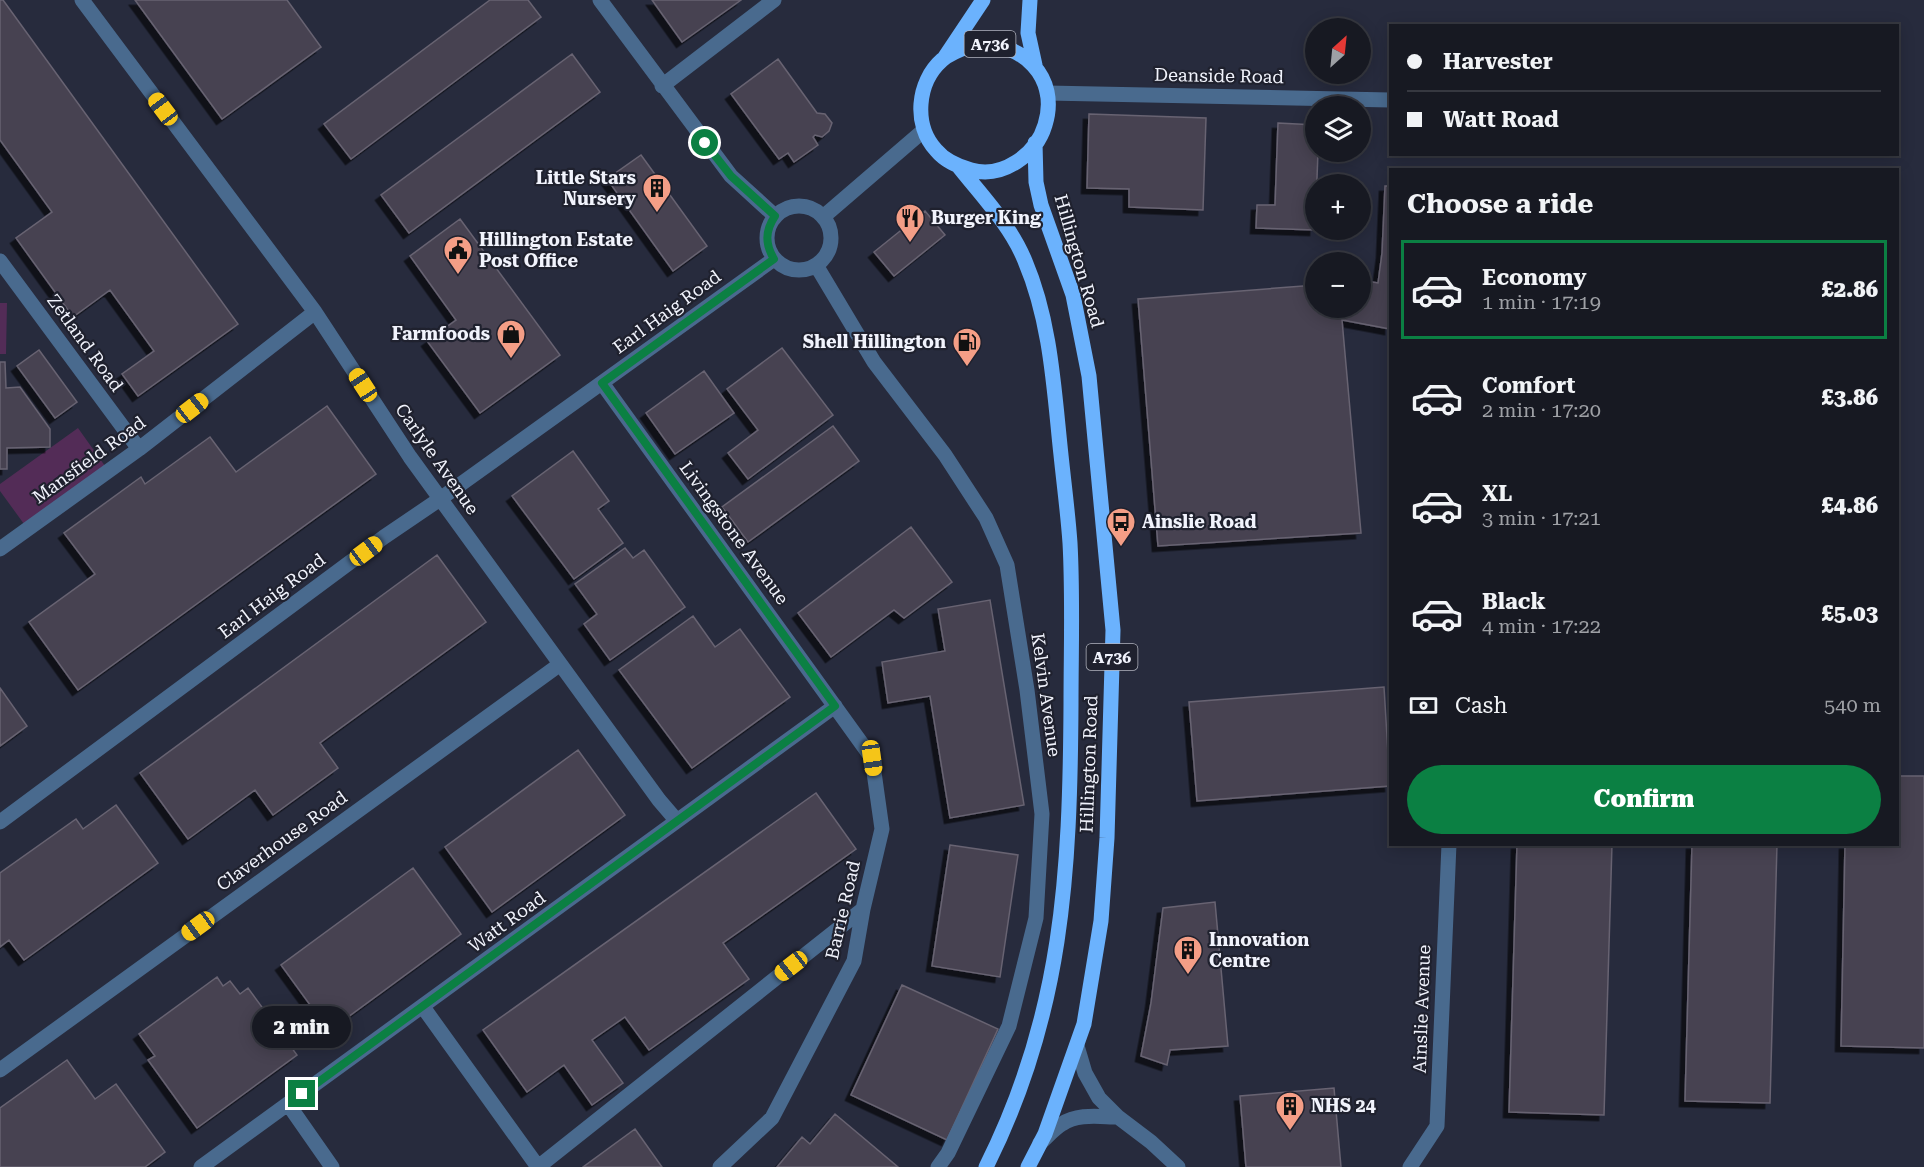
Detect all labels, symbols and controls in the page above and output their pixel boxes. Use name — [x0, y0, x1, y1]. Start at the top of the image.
north arrow — [1305, 18, 1371, 84]
map controls — [1305, 18, 1371, 318]
road number: A736 — [964, 31, 1016, 57]
text: Harvester — [1443, 49, 1553, 74]
street label: Deanside Road — [1154, 64, 1284, 87]
car — [145, 89, 181, 129]
button: layers — [1305, 96, 1371, 162]
text: Watt Road — [1443, 107, 1559, 132]
route start — [691, 129, 718, 156]
place label: Little Stars Nursery — [536, 167, 636, 209]
building icon: Little Stars Nursery — [641, 172, 673, 214]
button: + — [1305, 174, 1371, 240]
text: Choose a ride — [1407, 188, 1593, 220]
street label: Hillington Road — [1050, 192, 1109, 330]
restaurant icon: Burger King — [894, 202, 926, 244]
place label: Burger King — [931, 207, 1042, 228]
place label: Hillington Estate Post Office — [479, 229, 634, 271]
public building icon: Hillington Estate Post Office — [442, 234, 474, 276]
button: − — [1305, 252, 1371, 318]
icon: car — [1410, 263, 1464, 317]
street label: Earl Haig Road — [609, 265, 725, 358]
text: Economy — [1482, 265, 1586, 290]
text: £2.86 — [1821, 277, 1878, 302]
street label: Zetland Road — [43, 290, 128, 396]
text: 1 min · 17:19 — [1482, 290, 1601, 314]
shop icon: Farmfoods — [495, 318, 527, 360]
place label: Farmfoods — [392, 323, 490, 344]
fuel station icon: Shell Hillington — [951, 326, 983, 368]
place label: Shell Hillington — [803, 331, 946, 352]
car — [346, 365, 380, 405]
icon: car — [1410, 371, 1464, 425]
text: Comfort — [1482, 373, 1575, 398]
text: £3.86 — [1821, 385, 1878, 410]
car — [172, 390, 212, 426]
text: 2 min · 17:20 — [1482, 398, 1601, 422]
street label: Carlyle Avenue — [391, 399, 484, 518]
street label: Mansfield Road — [28, 411, 150, 508]
street label: Livingstone Avenue — [676, 457, 793, 608]
icon: car — [1410, 479, 1464, 533]
text: XL — [1482, 481, 1512, 506]
text: £4.86 — [1821, 493, 1878, 518]
bus stop icon: Ainslie Road — [1105, 506, 1137, 548]
text: 3 min · 17:21 — [1482, 506, 1601, 530]
place label: Ainslie Road — [1142, 511, 1256, 532]
car — [346, 533, 386, 569]
street label: Earl Haig Road — [214, 548, 330, 643]
icon: car — [1410, 587, 1464, 641]
text: Black — [1482, 589, 1546, 614]
text: £5.03 — [1821, 601, 1878, 626]
text: 4 min · 17:22 — [1482, 614, 1601, 638]
street label: Kelvin Avenue — [1027, 632, 1066, 758]
road number: A736 — [1086, 644, 1138, 670]
icon: cash — [1407, 689, 1440, 722]
text: Cash — [1455, 693, 1507, 718]
text: 540 m — [1824, 693, 1881, 717]
street label: Hillington Road — [1076, 694, 1101, 833]
car — [861, 739, 883, 777]
button: Confirm — [1407, 765, 1881, 834]
street label: Claverhouse Road — [212, 786, 351, 895]
street label: Barrie Road — [821, 858, 864, 961]
street label: Watt Road — [464, 887, 549, 956]
car — [178, 908, 218, 944]
place label: Innovation Centre — [1209, 929, 1309, 971]
building icon: Innovation Centre — [1172, 934, 1204, 976]
street label: Ainslie Avenue — [1409, 944, 1434, 1074]
car — [771, 948, 811, 984]
callout: 2 min — [252, 1007, 352, 1049]
text: 2 min — [273, 1015, 330, 1039]
route end — [288, 1080, 315, 1107]
building icon: NHS 24 — [1274, 1090, 1306, 1132]
place label: NHS 24 — [1311, 1095, 1376, 1116]

